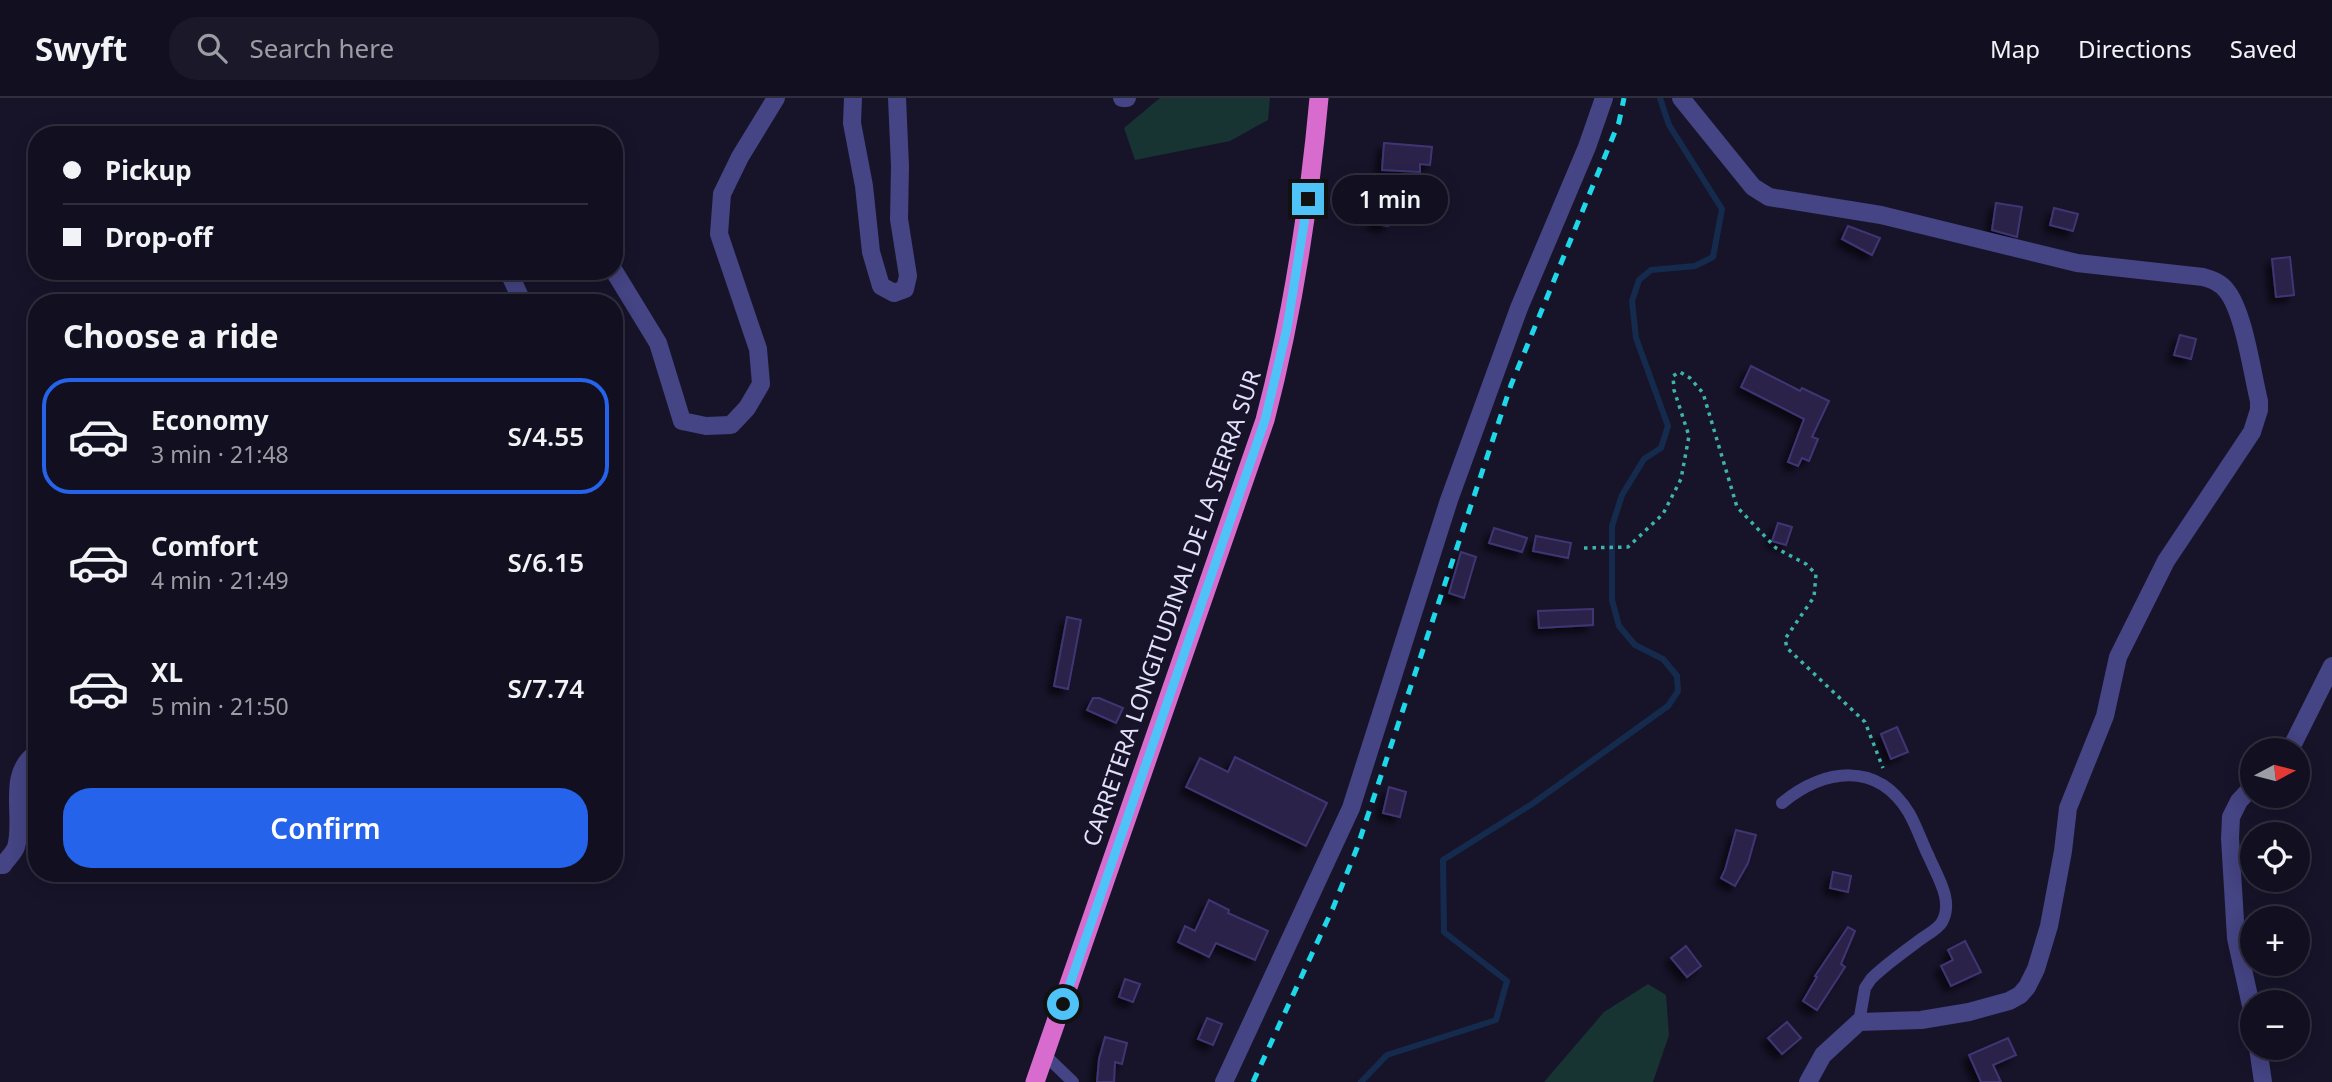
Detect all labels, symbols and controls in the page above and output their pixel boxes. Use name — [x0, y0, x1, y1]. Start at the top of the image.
search box — [169, 17, 659, 80]
text: Swyft — [35, 26, 127, 71]
icon: search — [193, 29, 231, 67]
text: Search here — [249, 30, 394, 66]
text: Map — [1990, 32, 2040, 65]
text: Directions — [2078, 32, 2192, 65]
text: Saved — [2230, 32, 2297, 65]
text: Pickup — [105, 152, 192, 188]
callout: 1 min — [1332, 174, 1448, 224]
route end — [1292, 183, 1324, 215]
text: 1 min — [1359, 183, 1421, 215]
text: Drop-off — [105, 219, 212, 255]
text: Choose a ride — [63, 314, 279, 357]
street label: CARRETERA LONGITUDINAL DE LA SIERRA SUR — [1074, 366, 1268, 850]
text: Economy — [151, 402, 269, 438]
icon: car — [67, 405, 130, 468]
text: S/4.55 — [508, 418, 584, 454]
text: 3 min · 21:48 — [151, 438, 289, 470]
text: Comfort — [151, 528, 259, 564]
icon: car — [67, 531, 130, 594]
text: S/6.15 — [508, 544, 584, 580]
text: 4 min · 21:49 — [151, 564, 289, 596]
text: XL — [151, 654, 183, 690]
icon: car — [67, 657, 130, 720]
text: S/7.74 — [508, 670, 584, 706]
text: 5 min · 21:50 — [151, 690, 289, 722]
north arrow — [2240, 738, 2310, 808]
map controls — [2240, 738, 2310, 1060]
button: Confirm — [63, 788, 588, 868]
button: locate — [2240, 822, 2310, 892]
button: + — [2240, 906, 2310, 976]
route start — [1047, 988, 1079, 1020]
button: − — [2240, 990, 2310, 1060]

